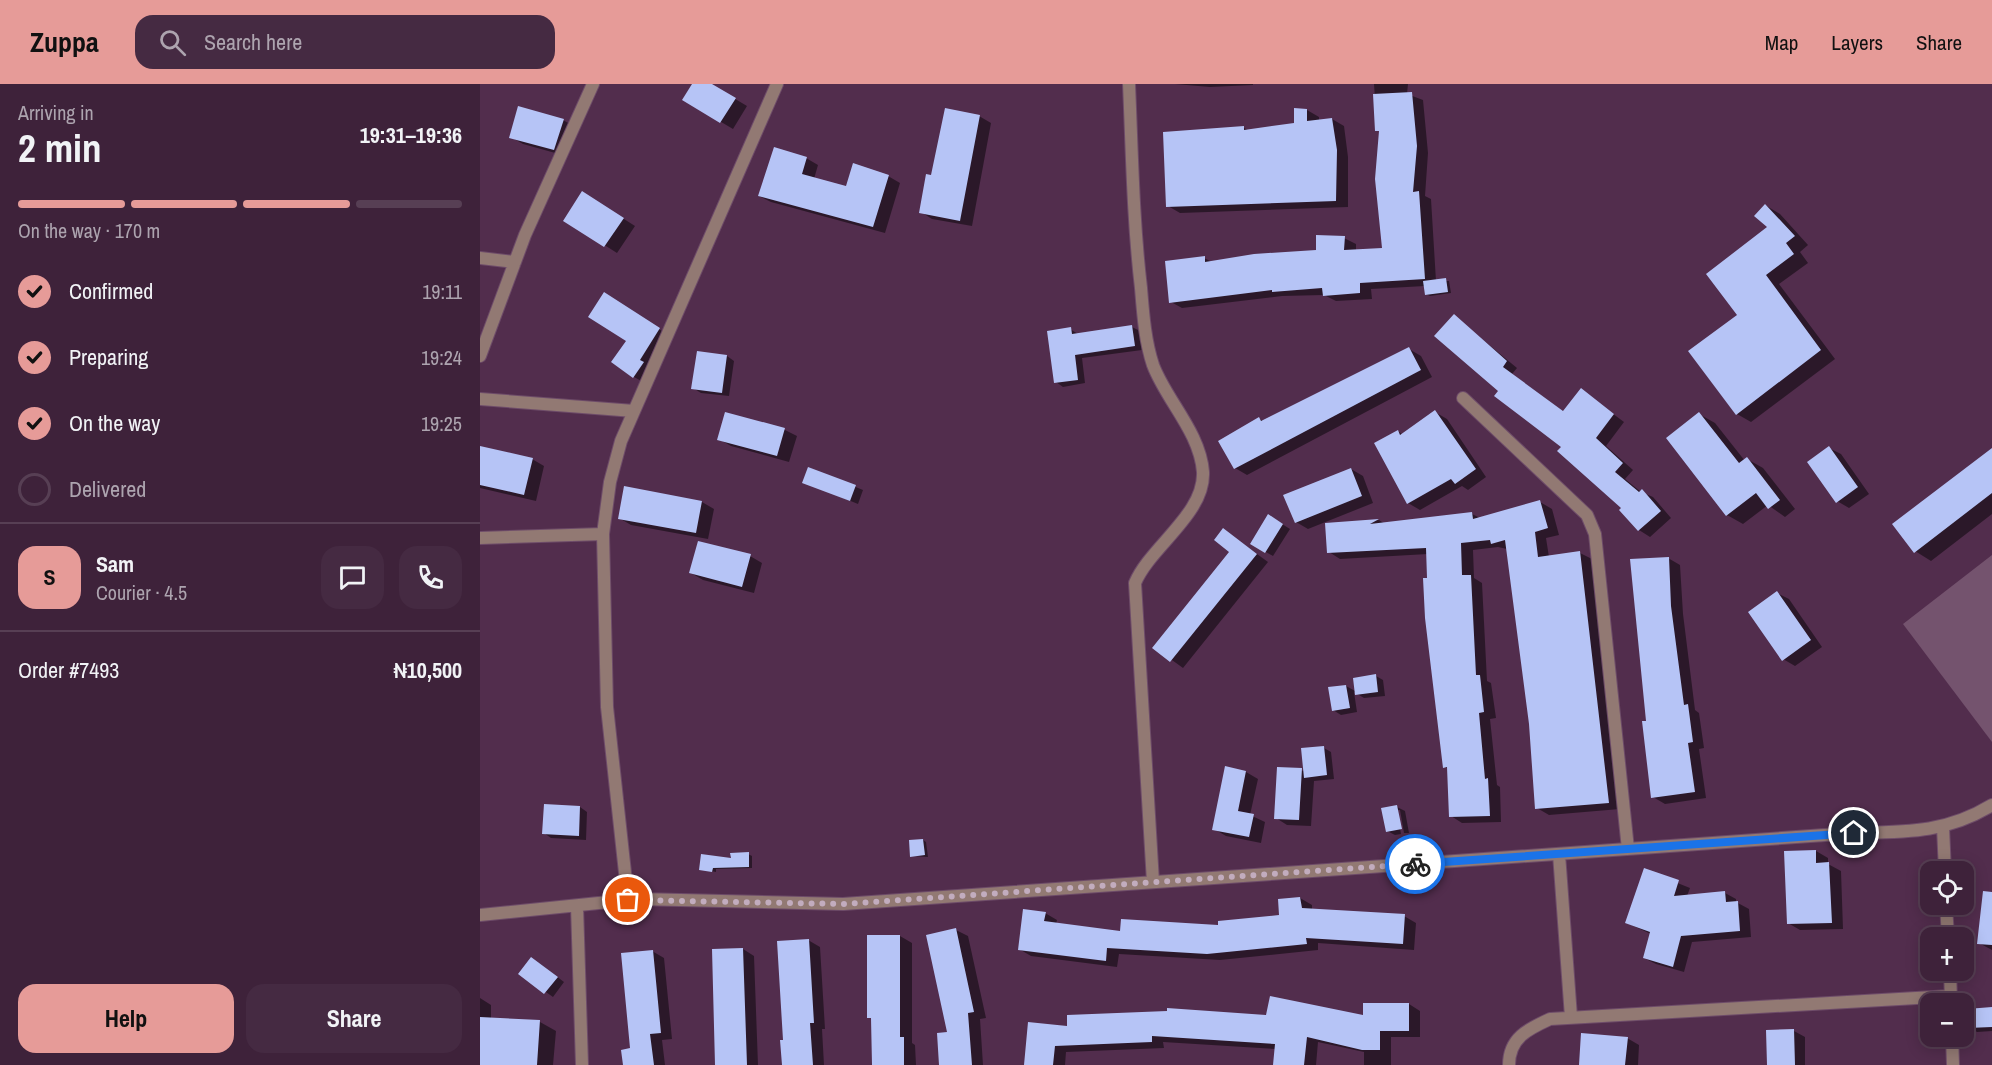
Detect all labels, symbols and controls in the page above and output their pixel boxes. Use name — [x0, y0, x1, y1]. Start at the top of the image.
search box — [135, 15, 555, 69]
text: Zuppa — [30, 23, 99, 61]
icon: search — [156, 26, 189, 59]
text: Search here — [204, 27, 302, 57]
text: Map — [1765, 28, 1798, 57]
text: Layers — [1831, 28, 1883, 57]
text: Share — [1916, 28, 1962, 57]
text: Arriving in — [18, 99, 94, 126]
text: 19:31–19:36 — [360, 120, 462, 150]
text: 2 min — [18, 122, 102, 174]
text: On the way · 170 m — [18, 217, 160, 244]
icon: check — [18, 275, 51, 308]
text: Confirmed — [69, 276, 153, 306]
text: 19:11 — [422, 278, 462, 305]
icon: check — [18, 341, 51, 374]
text: Preparing — [69, 342, 148, 372]
text: 19:24 — [421, 344, 462, 371]
icon: check — [18, 407, 51, 440]
text: On the way — [69, 408, 160, 438]
text: 19:25 — [421, 410, 462, 437]
text: Delivered — [69, 474, 146, 504]
button: chat — [321, 546, 384, 609]
button: phone — [399, 546, 462, 609]
text: Sam — [96, 549, 134, 579]
text: S — [43, 562, 56, 592]
text: Courier · 4.5 — [96, 579, 187, 606]
text: Order #7493 — [18, 655, 119, 685]
text: ₦10,500 — [394, 655, 462, 685]
pin — [1828, 807, 1879, 858]
icon: home — [1837, 816, 1870, 849]
courier — [1385, 834, 1445, 894]
icon: bike — [1399, 848, 1432, 881]
map controls — [1920, 861, 1974, 1047]
button: locate — [1920, 861, 1974, 915]
pin — [602, 874, 653, 925]
icon: bag — [611, 883, 644, 916]
button: + — [1920, 927, 1974, 981]
button: Help — [18, 984, 234, 1053]
button: Share — [246, 984, 462, 1053]
button: − — [1920, 993, 1974, 1047]

